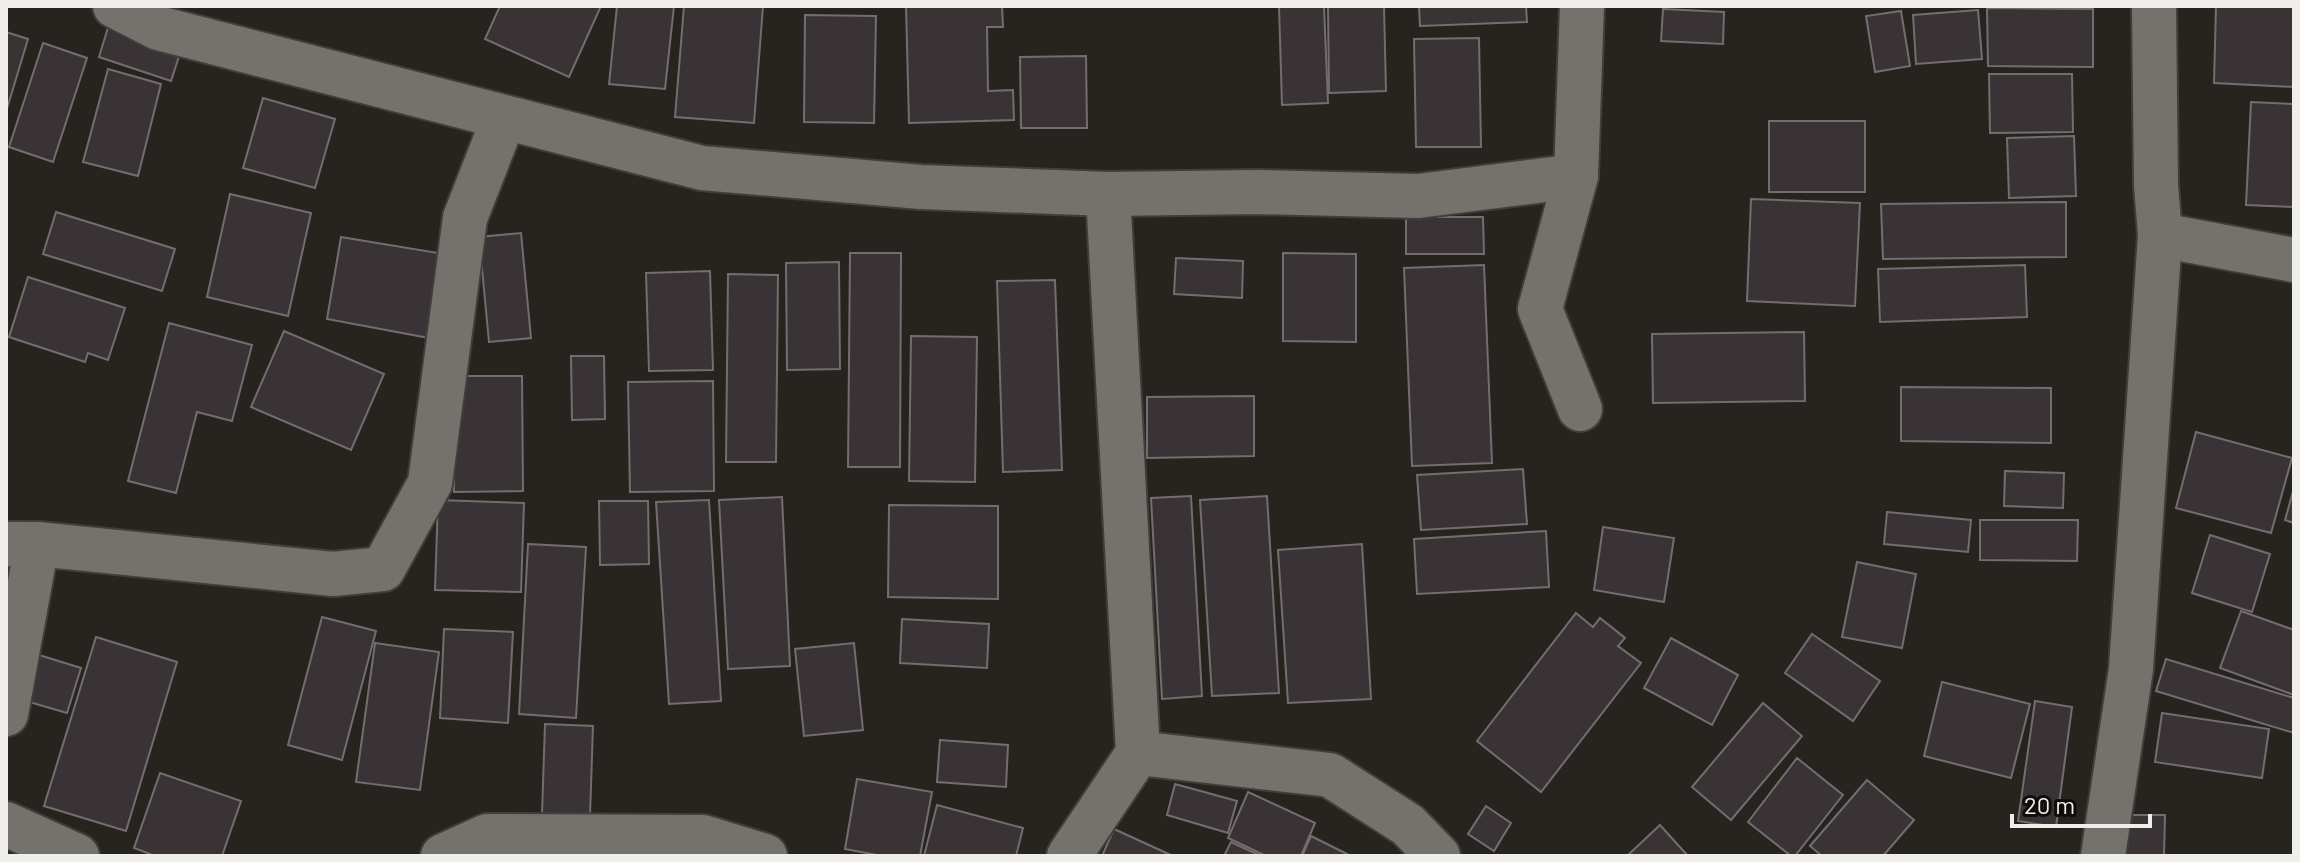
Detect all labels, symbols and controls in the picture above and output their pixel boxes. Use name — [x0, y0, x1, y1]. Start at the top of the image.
scale bar — [2012, 778, 2150, 828]
text: 20 m — [2024, 790, 2075, 819]

